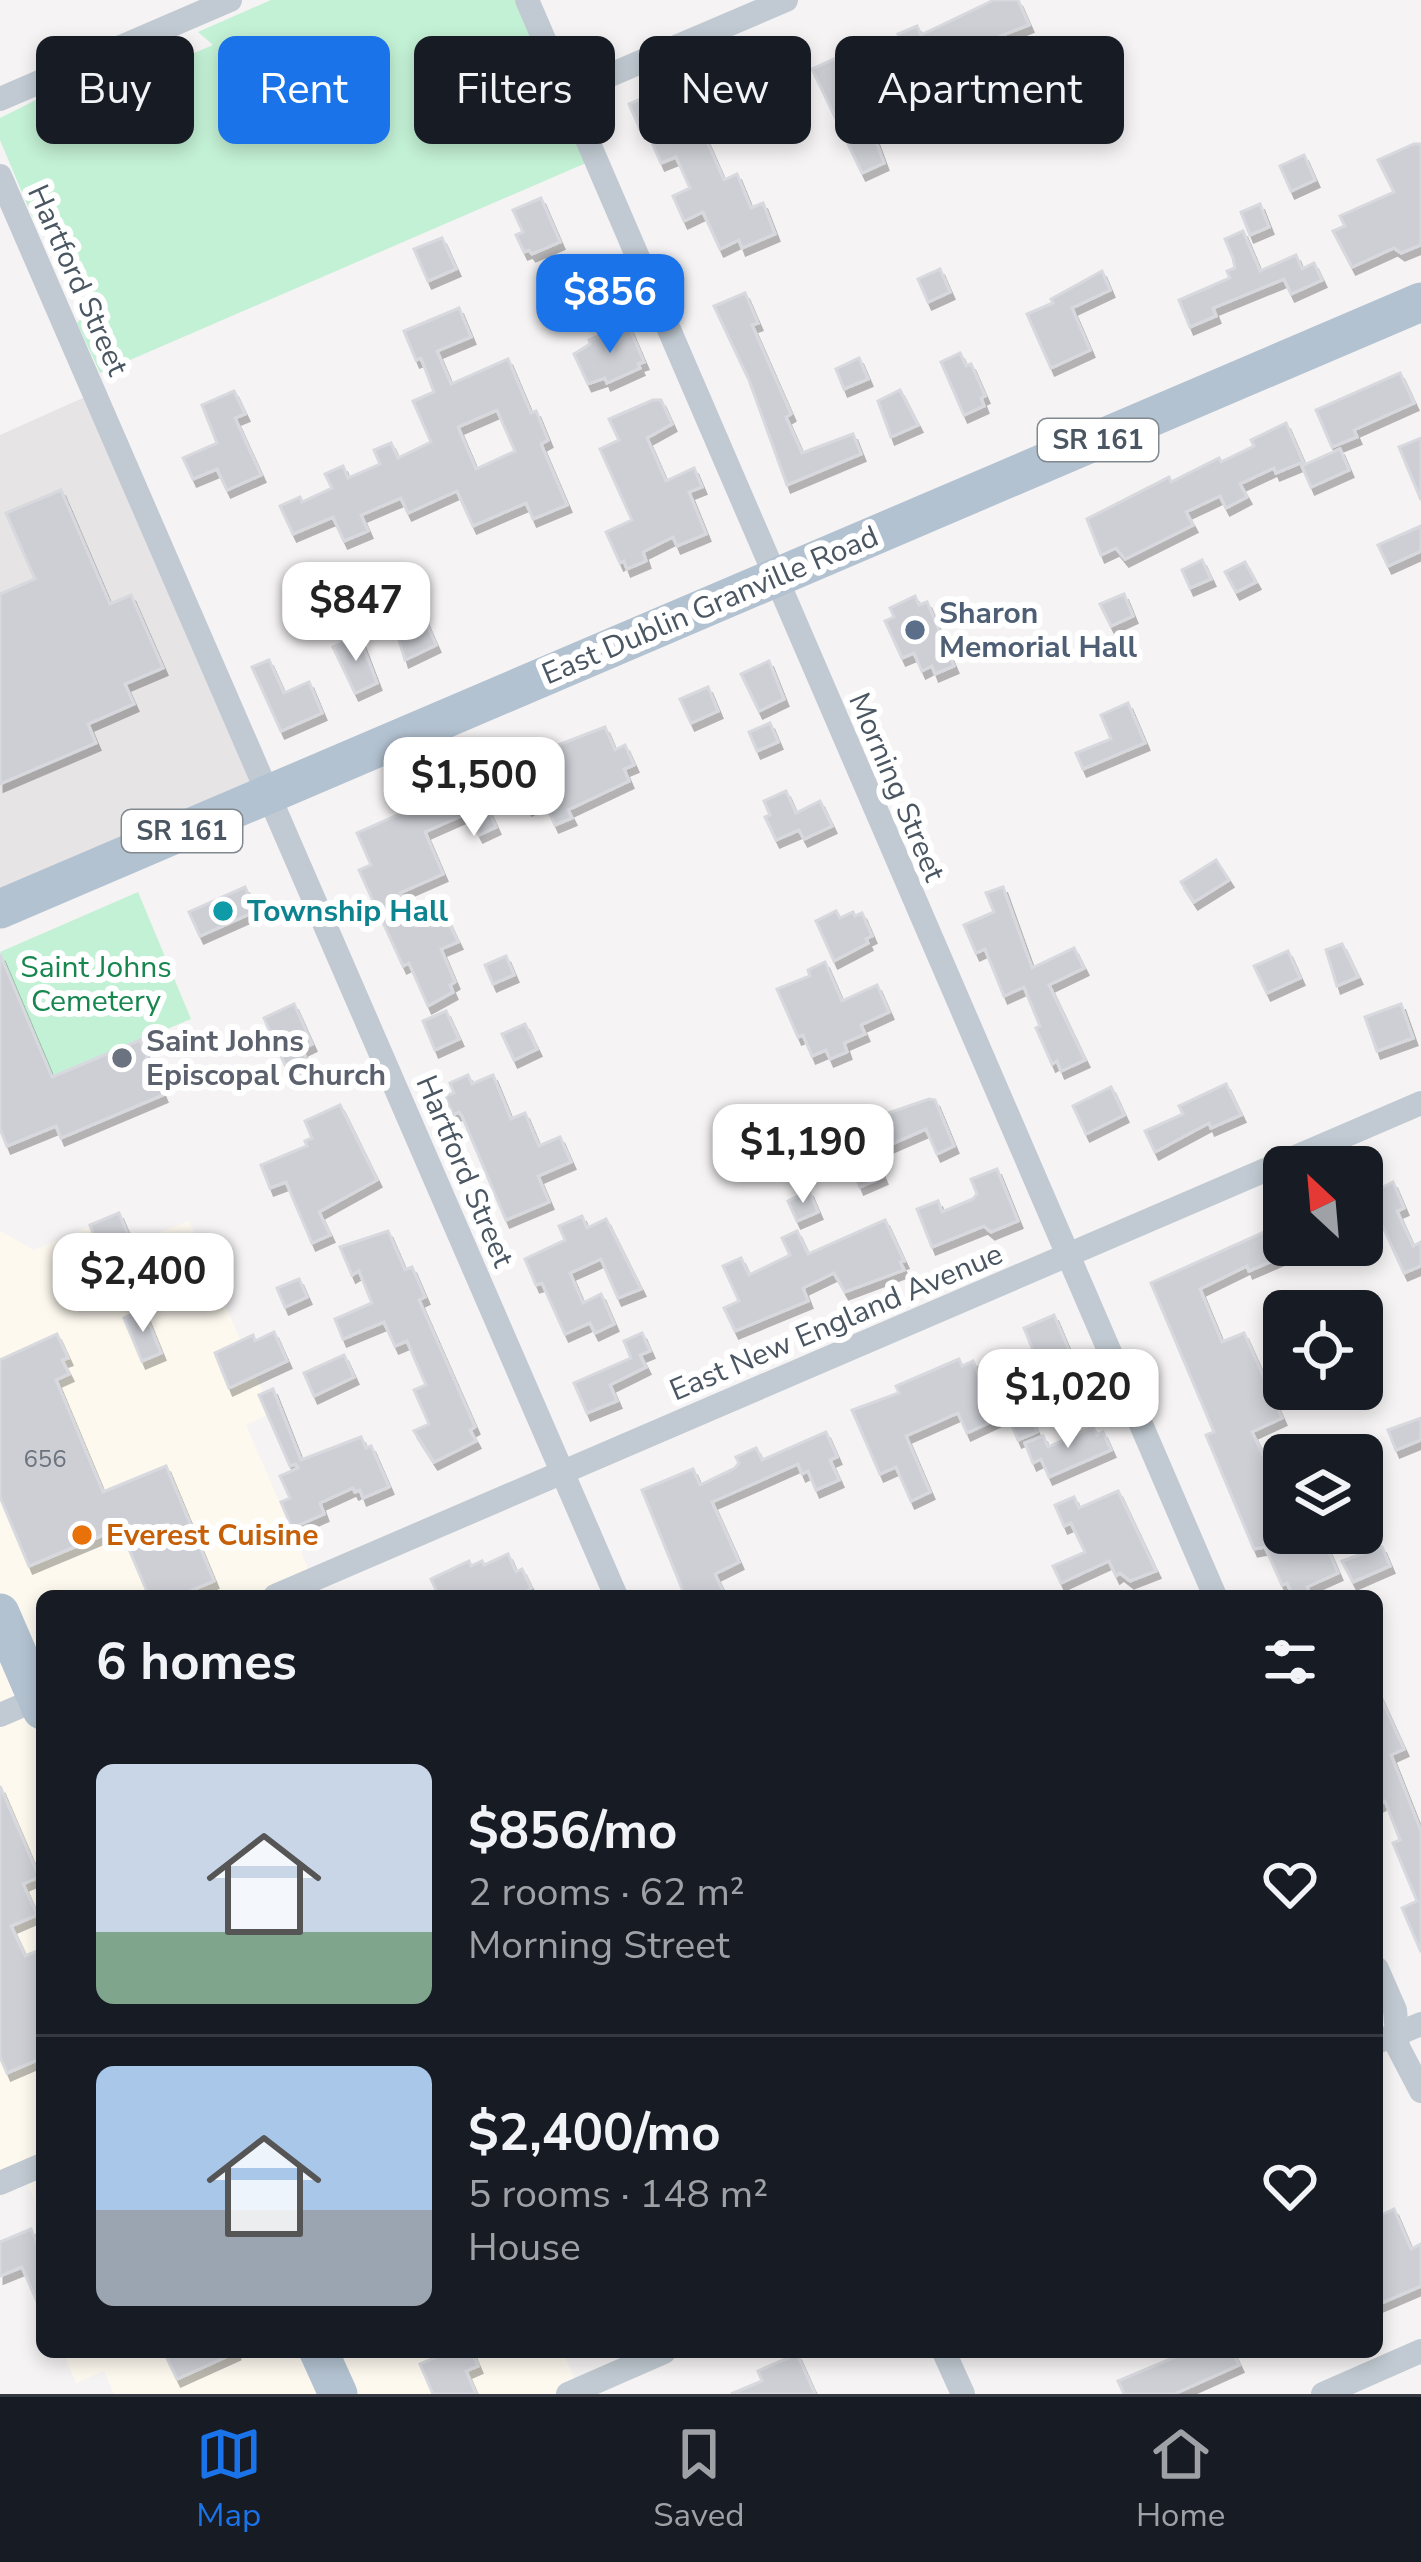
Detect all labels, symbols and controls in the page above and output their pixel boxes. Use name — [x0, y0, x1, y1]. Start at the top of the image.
chip: Buy — [36, 36, 194, 144]
chip: Rent — [218, 36, 390, 144]
chip: Filters — [414, 36, 615, 144]
chip: New — [639, 36, 811, 144]
chip: Apartment — [835, 36, 1124, 144]
street label: Hartford Street — [17, 178, 138, 382]
pin: $856 — [539, 254, 681, 356]
text: $856 — [563, 266, 657, 319]
road number: SR 161 — [1038, 419, 1158, 461]
street label: East Dublin Granville Road — [536, 516, 885, 695]
pin: $847 — [285, 562, 427, 664]
text: $847 — [309, 574, 403, 627]
place label: Sharon Memorial Hall — [939, 593, 1138, 668]
marker: Sharon Memorial Hall — [902, 617, 928, 643]
street label: Morning Street — [838, 687, 955, 888]
pin: $1,500 — [376, 737, 572, 839]
text: $1,500 — [411, 749, 537, 802]
road number: SR 161 — [122, 810, 242, 852]
place label: Township Hall — [247, 891, 449, 932]
marker: Township Hall — [210, 898, 236, 924]
park label: Saint Johns Cemetery — [20, 947, 172, 1022]
place label: Saint Johns Episcopal Church — [146, 1021, 386, 1096]
marker: Saint Johns Episcopal Church — [109, 1045, 135, 1071]
street label: Hartford Street — [406, 1069, 524, 1274]
pin: $1,190 — [705, 1104, 901, 1206]
text: $1,190 — [740, 1116, 866, 1169]
north arrow — [1263, 1146, 1383, 1266]
map controls — [1263, 1146, 1383, 1554]
pin: $2,400 — [45, 1233, 241, 1335]
street label: East New England Avenue — [664, 1234, 1009, 1411]
text: $2,400 — [80, 1245, 206, 1298]
button: locate — [1263, 1290, 1383, 1410]
pin: $1,020 — [970, 1349, 1166, 1451]
text: $1,020 — [1005, 1361, 1131, 1414]
button: layers — [1263, 1434, 1383, 1554]
house number: 656 — [23, 1443, 67, 1475]
place label: Everest Cuisine — [106, 1515, 318, 1556]
marker: Everest Cuisine — [69, 1522, 95, 1548]
text: 6 homes — [96, 1627, 297, 1697]
icon: filters — [1257, 1629, 1323, 1695]
text: $856/mo — [468, 1796, 677, 1866]
icon: home — [192, 1812, 336, 1956]
icon: heart — [1257, 1851, 1323, 1917]
text: 2 rooms · 62 m² — [468, 1866, 745, 1919]
text: Morning Street — [468, 1919, 730, 1972]
text: $2,400/mo — [468, 2098, 721, 2168]
icon: home — [192, 2114, 336, 2258]
icon: heart — [1257, 2153, 1323, 2219]
text: 5 rooms · 148 m² — [468, 2168, 768, 2221]
text: House — [468, 2221, 581, 2274]
tab: Map — [196, 2421, 262, 2538]
tab: Saved — [653, 2421, 744, 2538]
tab: Home — [1136, 2421, 1225, 2538]

